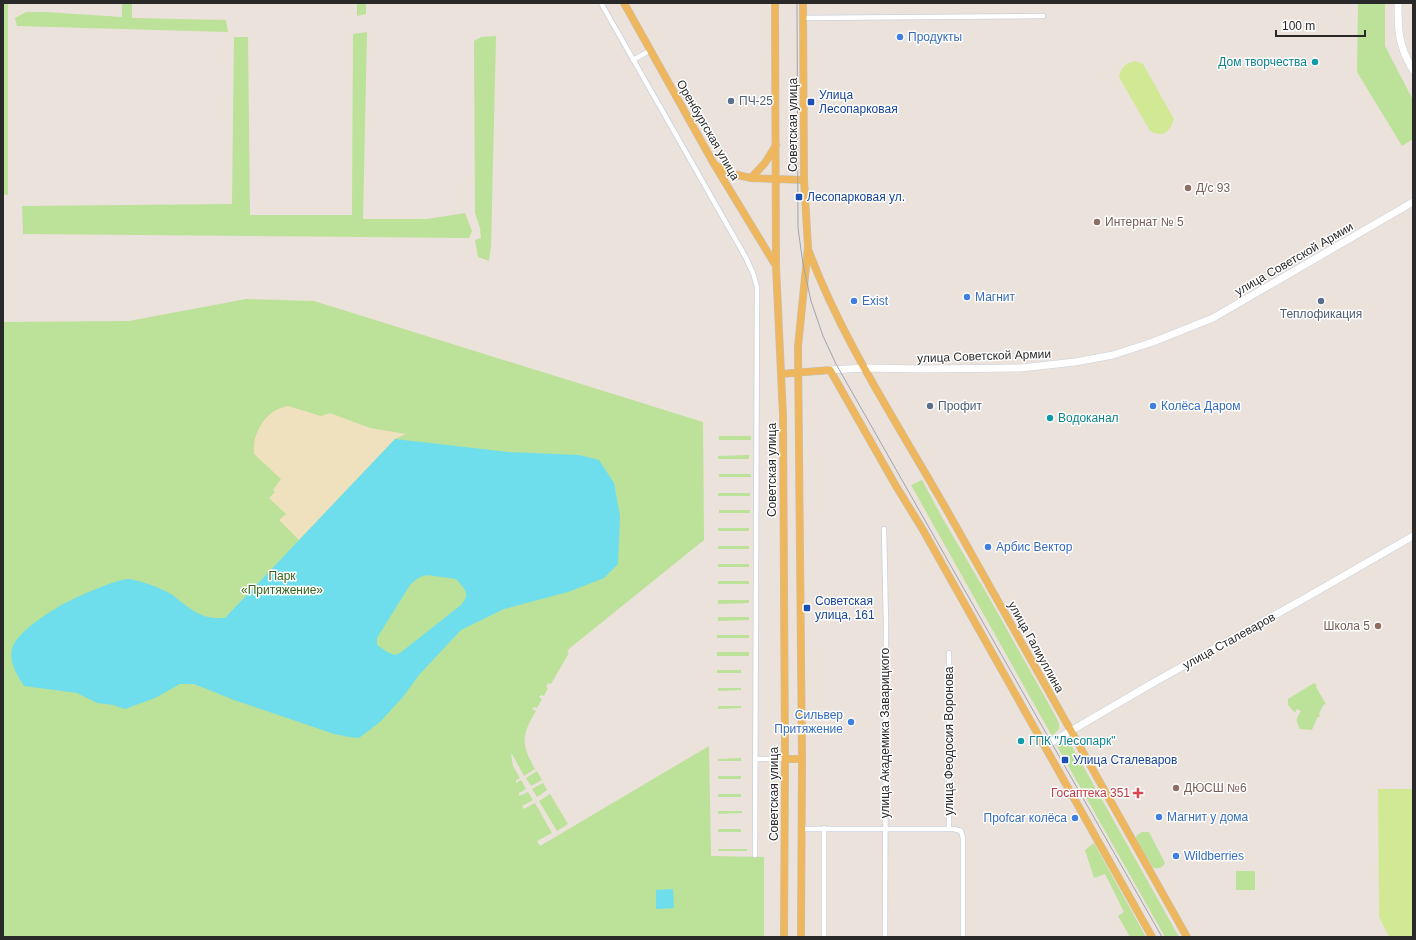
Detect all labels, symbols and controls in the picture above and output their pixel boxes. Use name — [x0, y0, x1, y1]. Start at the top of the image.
scale bar — [1276, 12, 1365, 38]
text: 100 m — [1282, 19, 1315, 33]
place label: Продукты — [908, 30, 962, 44]
marker: Продукты — [895, 32, 905, 42]
place label: Дом творчества — [1218, 55, 1307, 69]
marker: Дом творчества — [1310, 57, 1320, 67]
street label: Оренбургская улица — [674, 77, 743, 183]
street label: Советская улица — [786, 78, 800, 172]
place label: Улица Лесопарковая — [819, 88, 898, 116]
place label: ПЧ-25 — [739, 94, 773, 108]
marker: ПЧ-25 — [726, 96, 736, 106]
marker: Улица Лесопарковая — [806, 97, 816, 107]
place label: Д/с 93 — [1196, 181, 1230, 195]
marker: Д/с 93 — [1183, 183, 1193, 193]
place label: Лесопарковая ул. — [807, 190, 905, 204]
marker: Лесопарковая ул. — [794, 192, 804, 202]
place label: Интернат № 5 — [1105, 215, 1184, 229]
marker: Интернат № 5 — [1092, 217, 1102, 227]
street label: улица Советской Армии — [1232, 219, 1356, 299]
place label: Магнит — [975, 290, 1016, 304]
marker: Магнит — [962, 292, 972, 302]
place label: Exist — [862, 294, 889, 308]
marker: Exist — [849, 296, 859, 306]
marker: Теплофикация — [1316, 296, 1326, 306]
place label: Теплофикация — [1280, 307, 1362, 321]
street label: улица Советской Армии — [917, 347, 1051, 365]
place label: Профит — [938, 399, 983, 413]
place label: Колёса Даром — [1161, 399, 1240, 413]
marker: Профит — [925, 401, 935, 411]
marker: Колёса Даром — [1148, 401, 1158, 411]
place label: Водоканал — [1058, 411, 1119, 425]
marker: Водоканал — [1045, 413, 1055, 423]
street label: Советская улица — [765, 423, 779, 517]
place label: Арбис Вектор — [996, 540, 1073, 554]
marker: Арбис Вектор — [983, 542, 993, 552]
park label: Парк «Притяжение» — [241, 569, 323, 597]
place label: Советская улица, 161 — [815, 594, 875, 622]
street label: улица Галиуллина — [1005, 599, 1067, 695]
marker: Советская улица, 161 — [802, 603, 812, 613]
street label: улица Сталеваров — [1180, 610, 1278, 672]
place label: Школа 5 — [1324, 619, 1370, 633]
marker: Школа 5 — [1373, 621, 1383, 631]
street label: улица Академика Заварицкого — [878, 647, 892, 818]
street label: улица Феодосия Воронова — [942, 666, 956, 815]
place label: Сильвер Притяжение — [774, 708, 843, 736]
marker: Сильвер Притяжение — [846, 717, 856, 727]
place label: ГПК "Лесопарк" — [1029, 734, 1115, 748]
marker: ГПК "Лесопарк" — [1016, 736, 1026, 746]
street label: Советская улица — [767, 747, 781, 841]
place label: Улица Сталеваров — [1073, 753, 1177, 767]
marker: Улица Сталеваров — [1060, 755, 1070, 765]
place label: ДЮСШ №6 — [1184, 781, 1247, 795]
marker: ДЮСШ №6 — [1171, 783, 1181, 793]
place label: Госаптека 351 — [1051, 786, 1130, 800]
marker: Госаптека 351 — [1133, 788, 1143, 798]
place label: Магнит у дома — [1167, 810, 1249, 824]
place label: Проfcar колёса — [984, 811, 1067, 825]
marker: Магнит у дома — [1154, 812, 1164, 822]
marker: Проfcar колёса — [1070, 813, 1080, 823]
place label: Wildberries — [1184, 849, 1244, 863]
marker: Wildberries — [1171, 851, 1181, 861]

